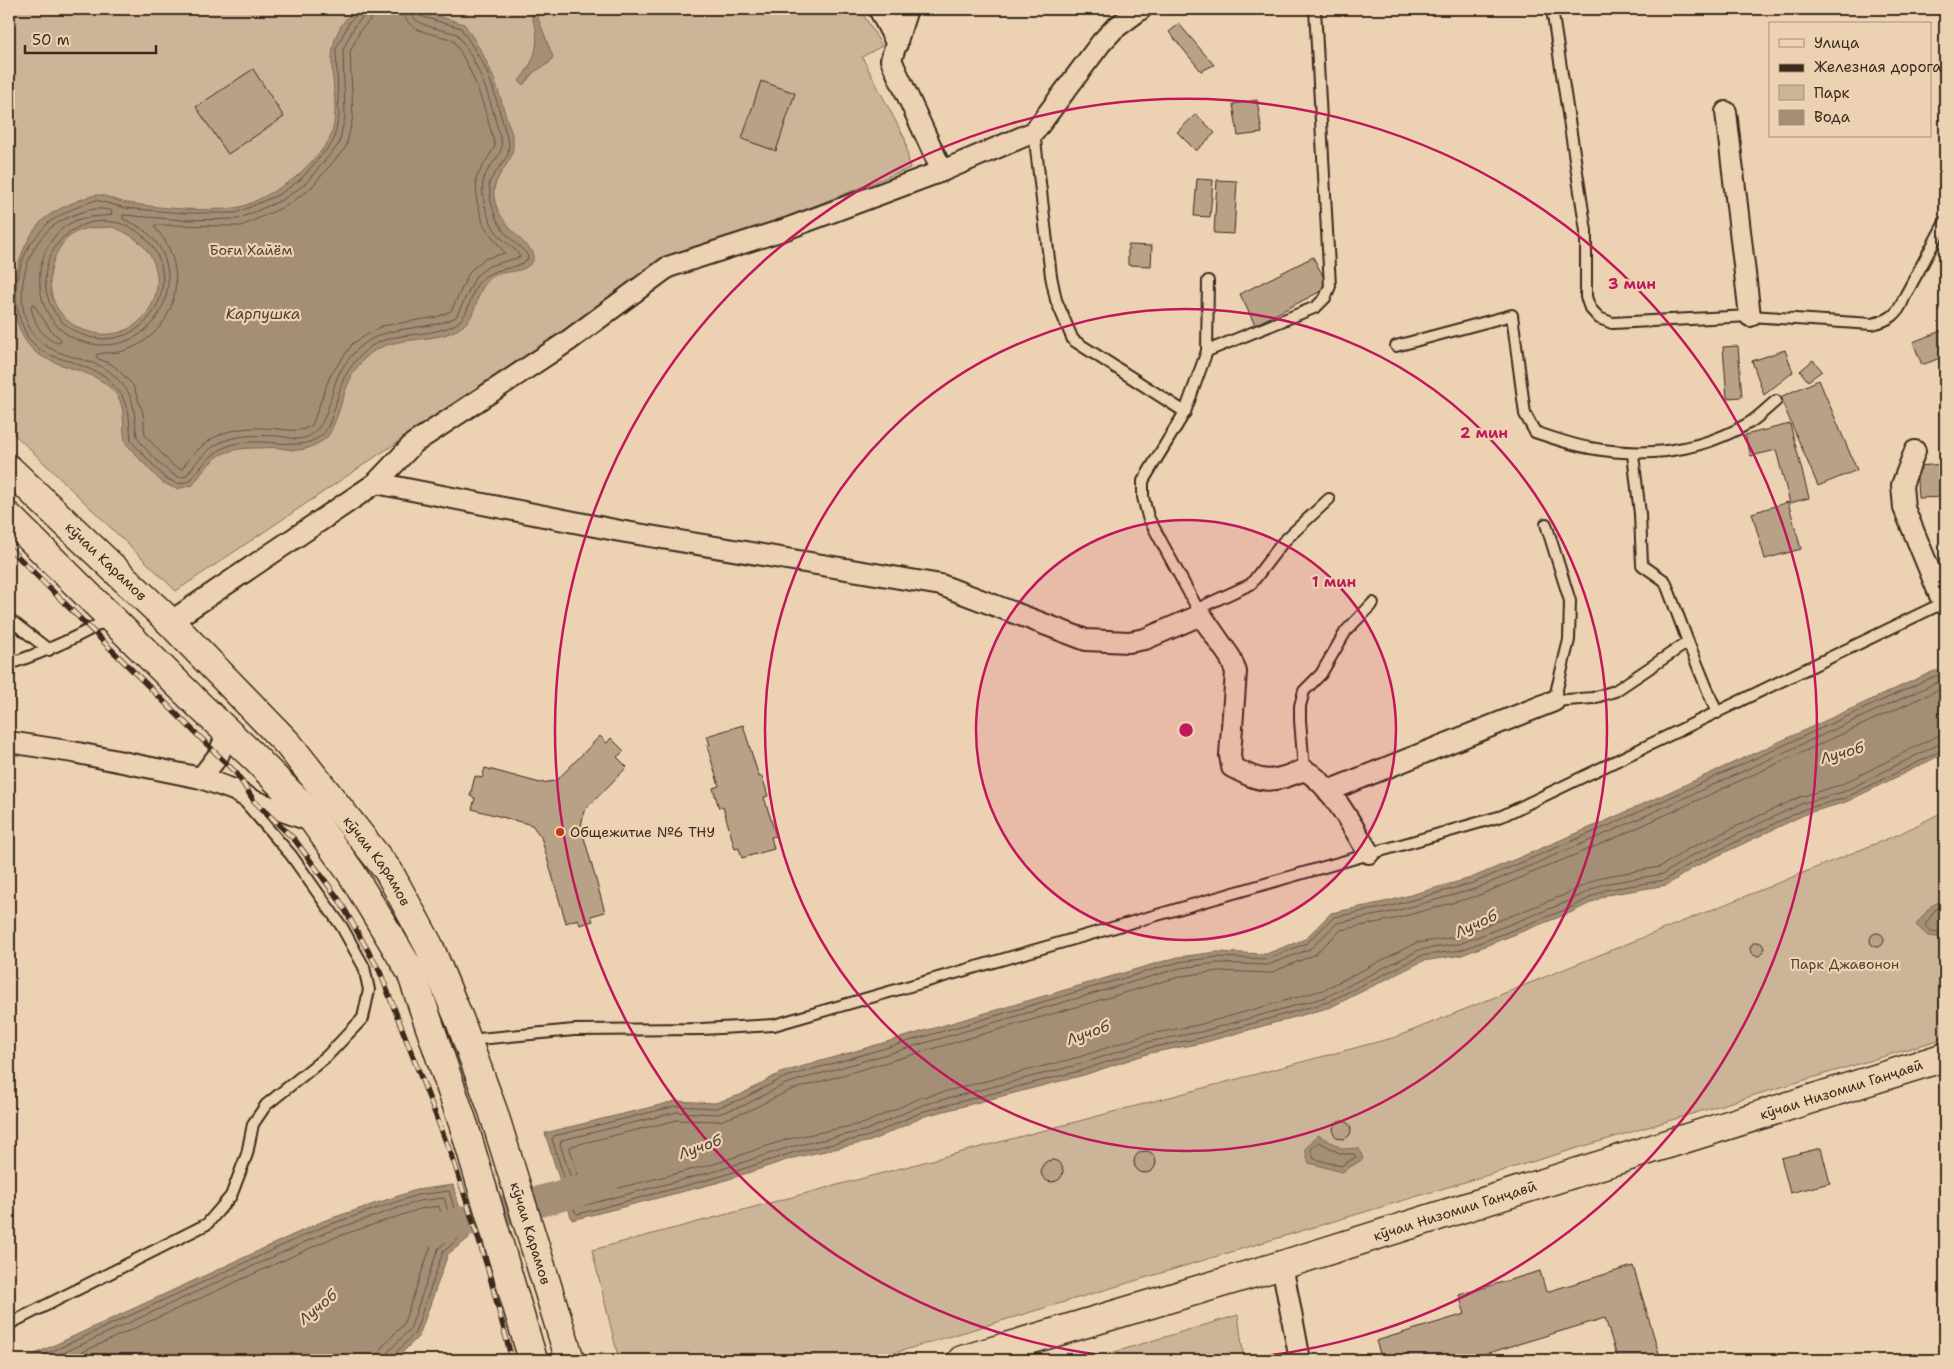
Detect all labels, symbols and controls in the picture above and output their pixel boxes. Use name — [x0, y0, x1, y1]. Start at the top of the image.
scale bar — [25, 22, 156, 54]
legend — [1769, 22, 1932, 138]
text: 50 m — [32, 30, 70, 50]
text: Улица — [1814, 33, 1860, 53]
text: Железная дорога — [1814, 57, 1942, 77]
text: Парк — [1814, 83, 1850, 103]
text: Вода — [1814, 107, 1851, 127]
park label: Боғи Хайём — [210, 241, 293, 259]
text: 3 мин — [1608, 274, 1656, 294]
water label: Карпушка — [226, 304, 300, 324]
text: 2 мин — [1460, 423, 1508, 443]
street label: кӯчаи Карамов — [61, 518, 151, 604]
text: 1 мин — [1312, 572, 1356, 592]
centre of rings — [1177, 721, 1195, 739]
water label: Лучоб — [1817, 737, 1867, 769]
street label: кӯчаи Карамов — [339, 812, 415, 909]
place label: Общежитие №6 ТНУ — [570, 823, 715, 841]
marker: Общежитие №6 ТНУ — [554, 826, 566, 838]
water label: Лучоб — [1451, 905, 1501, 943]
park label: Парк Джавонон — [1791, 955, 1899, 973]
water label: Лучоб — [1063, 1016, 1113, 1050]
street label: кӯчаи Низомии Ганҷавӣ — [1758, 1056, 1925, 1124]
water label: Лучоб — [675, 1130, 725, 1164]
street label: кӯчаи Низомии Ганҷавӣ — [1371, 1177, 1539, 1245]
street label: кӯчаи Карамов — [507, 1180, 555, 1287]
water label: Лучоб — [294, 1285, 342, 1330]

